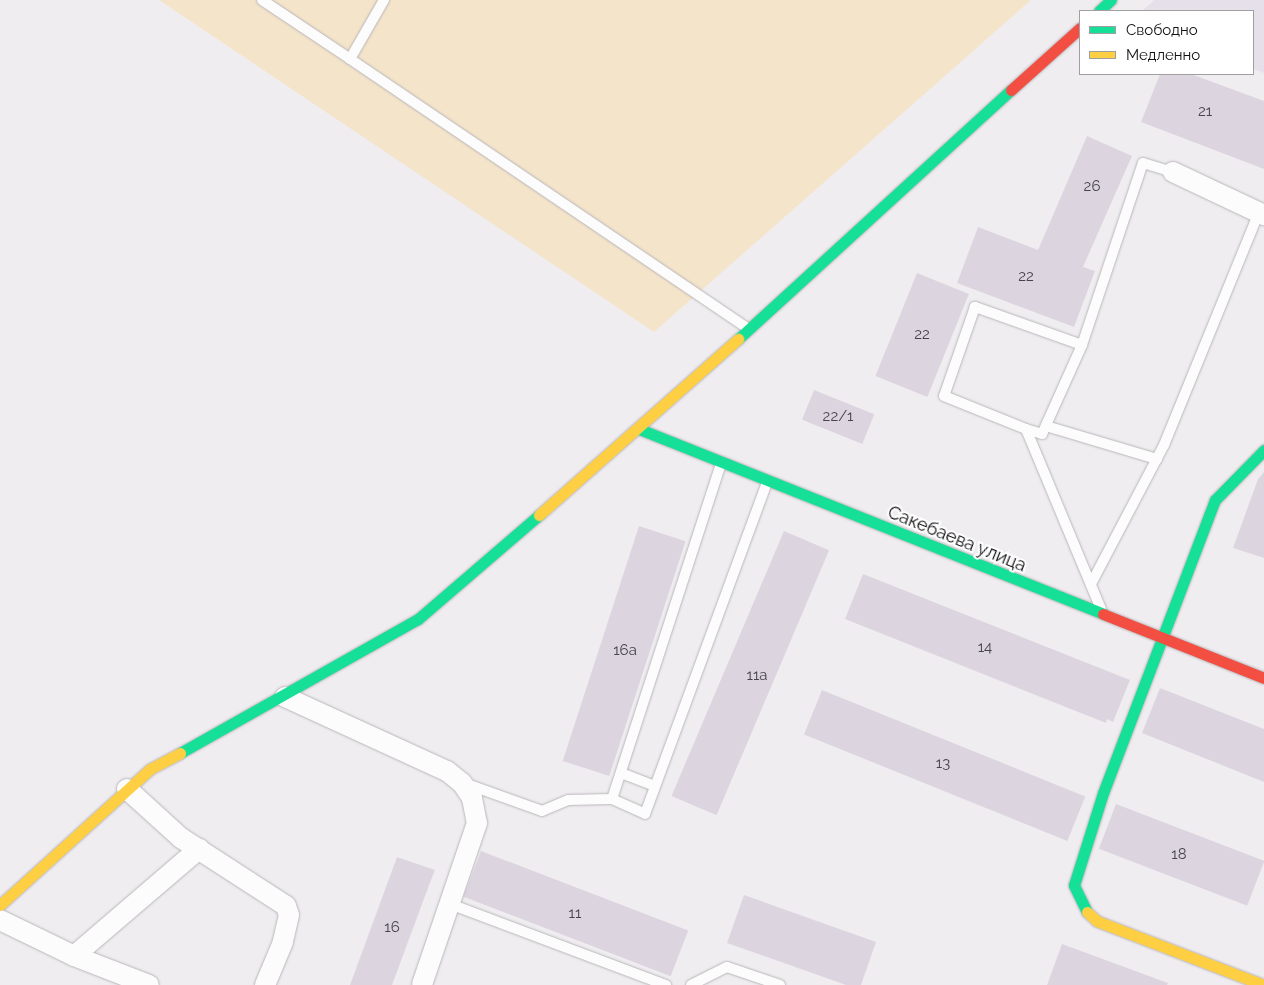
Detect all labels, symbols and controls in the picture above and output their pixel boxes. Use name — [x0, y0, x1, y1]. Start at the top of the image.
legend — [1079, 10, 1254, 75]
text: Свободно — [1126, 21, 1198, 39]
text: Медленно — [1126, 46, 1200, 64]
house number: 21 — [1198, 103, 1212, 121]
house number: 26 — [1084, 178, 1100, 196]
house number: 22 — [1018, 268, 1034, 286]
house number: 22 — [914, 326, 930, 344]
house number: 22/1 — [823, 408, 853, 426]
street label: Сакебаева улица — [884, 501, 1030, 577]
house number: 14 — [978, 639, 992, 657]
house number: 16а — [613, 642, 637, 660]
house number: 11а — [746, 667, 768, 685]
house number: 13 — [936, 755, 950, 773]
house number: 18 — [1171, 846, 1187, 864]
house number: 11 — [569, 905, 581, 923]
house number: 16 — [384, 919, 400, 937]

